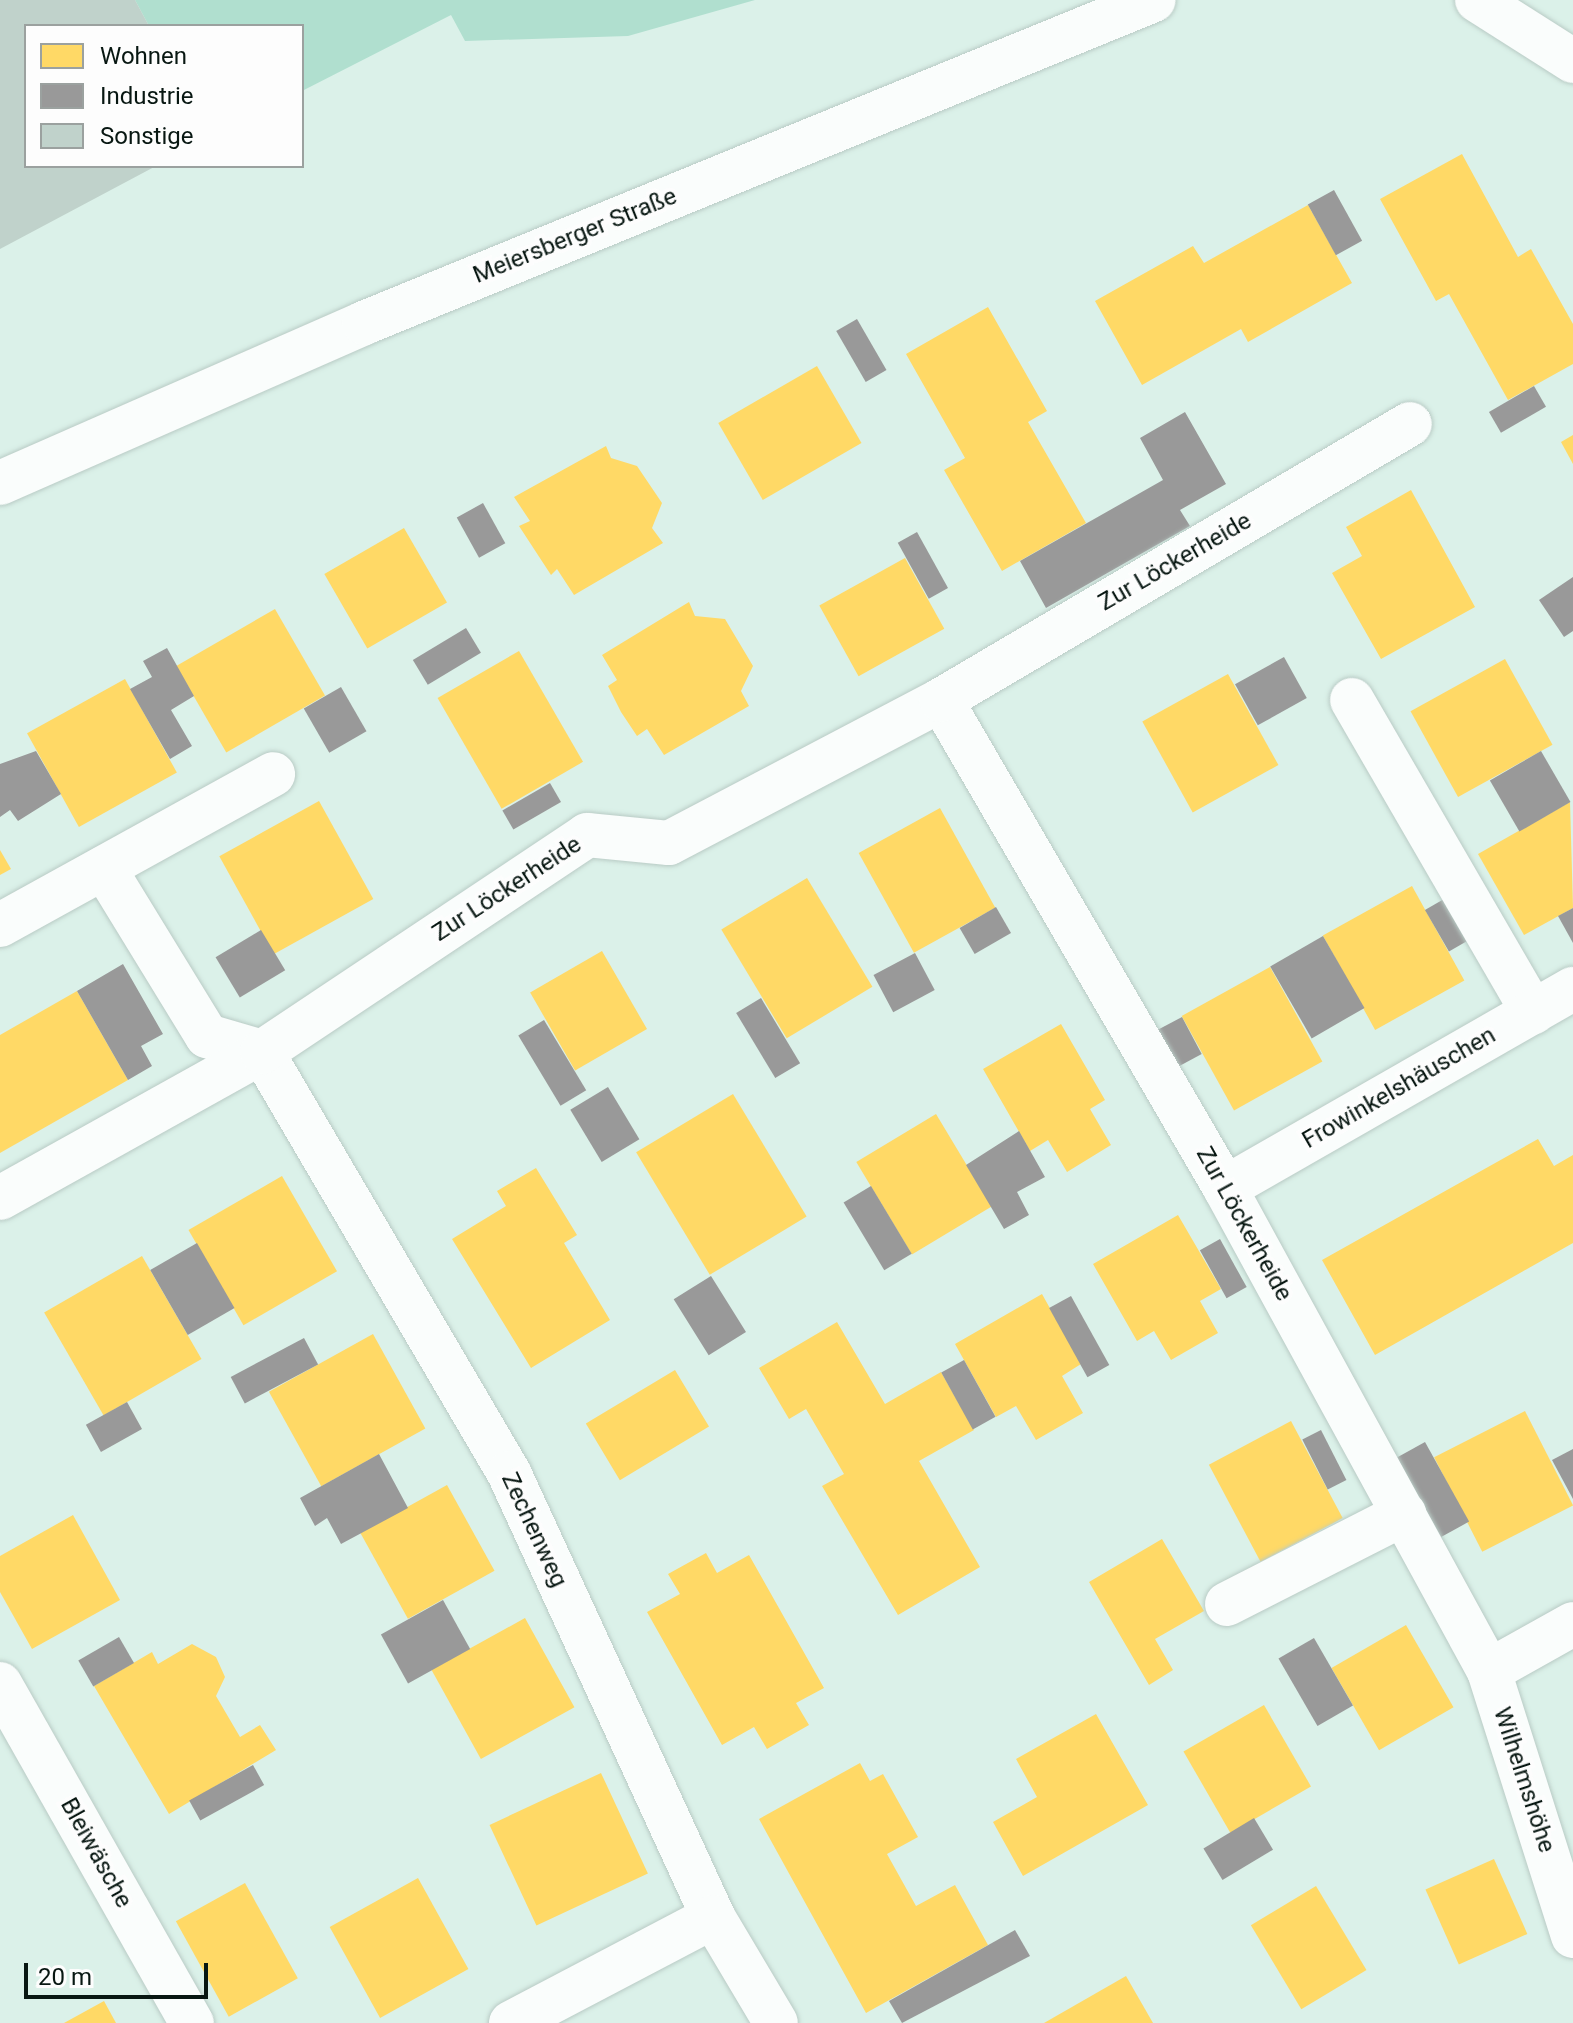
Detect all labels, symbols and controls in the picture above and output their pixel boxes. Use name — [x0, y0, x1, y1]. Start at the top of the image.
legend — [24, 24, 304, 168]
text: Wohnen — [100, 42, 187, 70]
text: Industrie — [100, 82, 193, 110]
text: Sonstige — [100, 122, 193, 150]
street label: Meiersberger Straße — [469, 182, 681, 290]
street label: Zur Löckerheide — [1094, 507, 1256, 617]
street label: Zur Löckerheide — [427, 830, 587, 948]
street label: Frowinkelshäuschen — [1297, 1021, 1501, 1155]
street label: Zur Löckerheide — [1190, 1142, 1298, 1306]
street label: Zechenweg — [495, 1468, 573, 1592]
street label: Wilhelmshöhe — [1487, 1704, 1561, 1856]
street label: Bleiwäsche — [54, 1793, 138, 1913]
scale bar — [28, 1947, 212, 1997]
text: 20 m — [38, 1963, 92, 1991]

